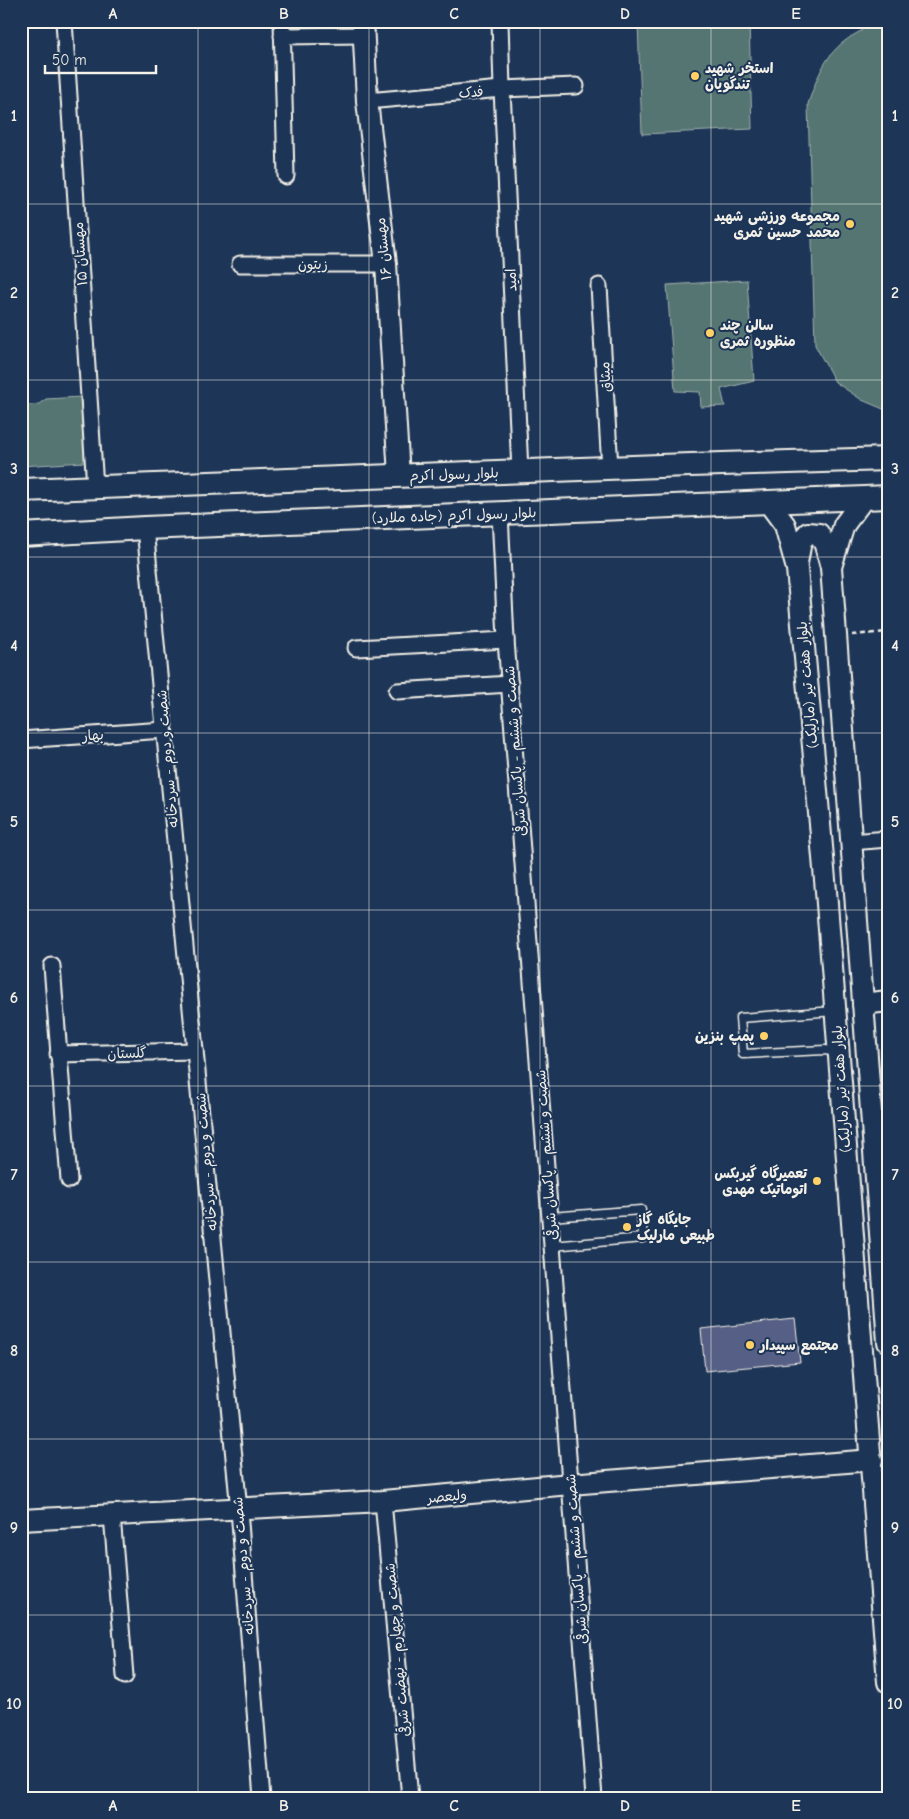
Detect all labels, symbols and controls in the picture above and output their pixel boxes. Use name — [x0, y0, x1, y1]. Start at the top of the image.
text: A — [109, 5, 118, 23]
text: B — [279, 5, 289, 23]
text: C — [449, 5, 459, 23]
text: D — [620, 5, 630, 23]
text: E — [791, 5, 801, 23]
scale bar — [45, 42, 156, 74]
text: 50 m — [52, 51, 87, 69]
place label: استخر شهید تندگویان — [705, 60, 774, 93]
marker: استخر شهید تندگویان — [689, 70, 701, 82]
street label: فدک — [458, 83, 484, 102]
text: 1 — [11, 107, 17, 125]
text: 1 — [892, 107, 898, 125]
place label: مجموعه ورزشی شهید محمد حسین ثمری — [714, 208, 840, 241]
street label: مهستان ۱۶ — [372, 217, 395, 281]
marker: مجموعه ورزشی شهید محمد حسین ثمری — [844, 218, 856, 230]
street label: مهستان ۱۵ — [70, 221, 91, 287]
street label: زیتون — [298, 256, 328, 273]
street label: امید — [502, 268, 521, 292]
text: 2 — [10, 284, 18, 302]
text: 2 — [891, 284, 899, 302]
place label: سالن چند منظوره ثمری — [720, 317, 796, 350]
marker: سالن چند منظوره ثمری — [704, 327, 716, 339]
street label: میثاق — [596, 361, 615, 393]
text: 3 — [10, 460, 18, 478]
text: 3 — [891, 460, 899, 478]
street label: بلوار رسول اکرم — [409, 464, 499, 488]
street label: بلوار رسول اکرم (جاده ملارد) — [371, 504, 537, 530]
street label: بلوار هفت تیر (مارلیک) — [793, 621, 822, 749]
text: 4 — [10, 637, 18, 655]
text: 4 — [891, 637, 899, 655]
street label: شصت و ششم - پاکسان شرقی — [501, 665, 532, 837]
street label: شصت و دوم - سردخانه — [153, 689, 184, 829]
street label: بهار — [81, 726, 104, 745]
text: 5 — [10, 813, 18, 831]
text: 5 — [891, 813, 899, 831]
text: 6 — [10, 989, 18, 1007]
text: 6 — [891, 989, 899, 1007]
street label: بلوار هفت تیر (مارلیک) — [829, 1025, 854, 1153]
place label: پمپ بنزین — [695, 1028, 754, 1045]
marker: پمپ بنزین — [758, 1030, 770, 1042]
street label: گلستان — [107, 1044, 147, 1063]
street label: شصت و ششم - پاکسان شرقی — [532, 1069, 563, 1241]
street label: شصت و دوم - سردخانه — [192, 1092, 223, 1232]
place label: تعمیرگاه گیربکس اتوماتیک مهدی — [714, 1164, 808, 1199]
text: 7 — [10, 1166, 18, 1184]
text: 7 — [891, 1166, 899, 1184]
marker: تعمیرگاه گیربکس اتوماتیک مهدی — [811, 1175, 823, 1187]
place label: جایگاه گاز طبیعی مارلیک — [635, 1210, 715, 1244]
marker: جایگاه گاز طبیعی مارلیک — [621, 1221, 633, 1233]
place label: مجتمع سپیدار — [758, 1337, 839, 1355]
marker: مجتمع سپیدار — [744, 1339, 756, 1351]
text: 8 — [10, 1342, 18, 1360]
text: 8 — [891, 1342, 899, 1360]
street label: شصت و ششم - پاکسان شرقی — [562, 1473, 593, 1645]
street label: ولیعصر — [426, 1486, 467, 1507]
street label: شصت و دوم - سردخانه — [229, 1496, 260, 1636]
text: 9 — [10, 1519, 18, 1537]
text: 9 — [891, 1519, 899, 1537]
street label: شصت و چهارم - نهضت شرقی — [381, 1562, 416, 1737]
text: 10 — [6, 1695, 22, 1713]
text: 10 — [887, 1695, 903, 1713]
text: A — [109, 1797, 118, 1815]
text: B — [279, 1797, 289, 1815]
text: C — [449, 1797, 459, 1815]
text: D — [620, 1797, 630, 1815]
text: E — [791, 1797, 801, 1815]

